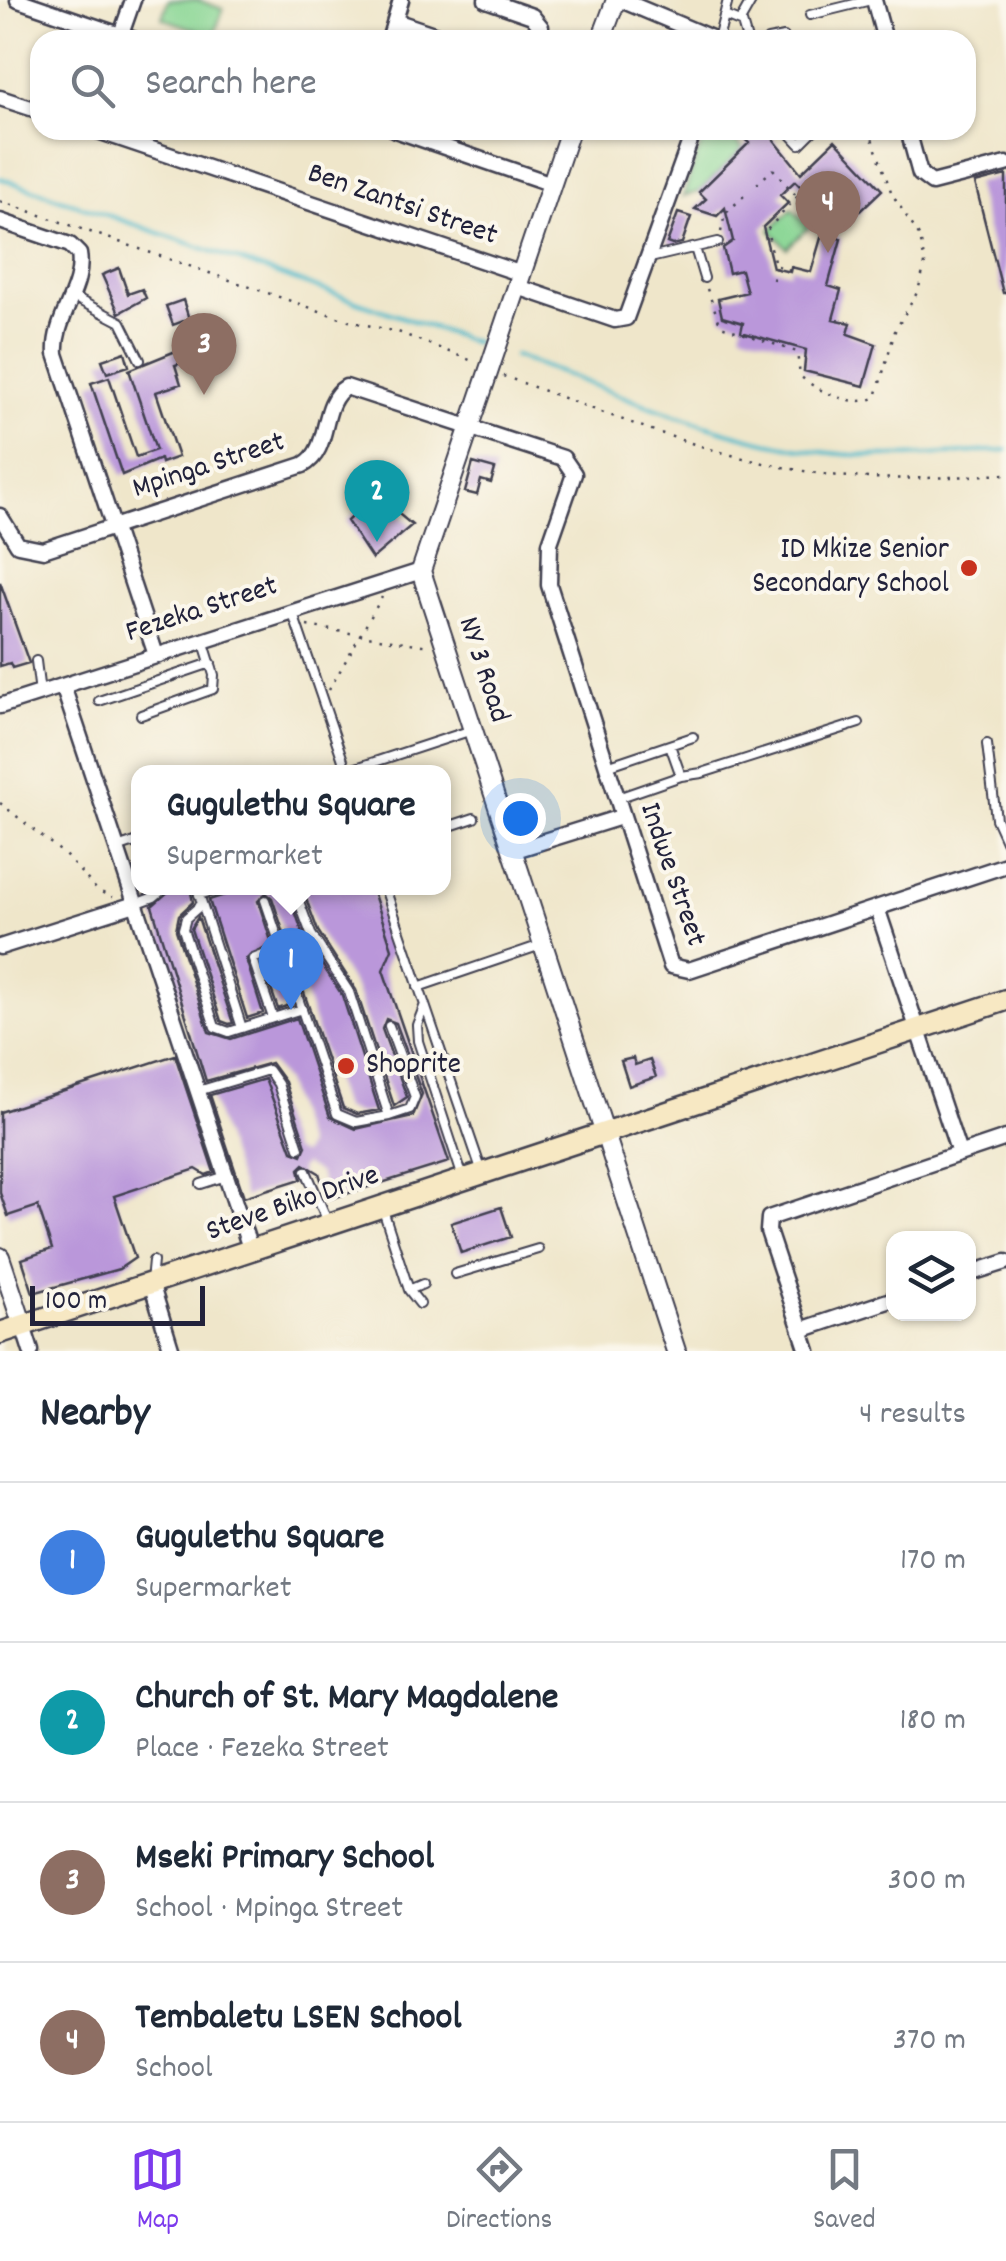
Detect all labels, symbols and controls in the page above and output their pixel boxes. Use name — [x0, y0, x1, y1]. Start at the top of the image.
search box — [30, 30, 976, 140]
icon: search — [65, 58, 120, 113]
text: Search here — [145, 58, 317, 113]
street label: Ben Zantsi Street — [301, 153, 503, 259]
pin: 4 — [796, 170, 860, 253]
pin: 3 — [172, 312, 236, 395]
street label: Mpinga Street — [127, 422, 291, 512]
pin: 2 — [344, 460, 410, 542]
place label: ID Mkize Senior Secondary School — [752, 530, 949, 607]
marker: ID Mkize Senior Secondary School — [958, 557, 980, 579]
street label: Fezeka Street — [121, 566, 283, 656]
street label: NY 3 Road — [445, 612, 519, 728]
popup — [131, 765, 451, 895]
text: Gugulethu Square — [166, 780, 416, 835]
your location — [495, 793, 546, 844]
street label: Indwe Street — [626, 797, 716, 953]
text: Supermarket — [166, 835, 323, 881]
pin: 1 — [258, 928, 324, 1010]
place label: Shoprite — [366, 1045, 461, 1088]
marker: Shoprite — [335, 1055, 357, 1077]
street label: Steve Biko Drive — [201, 1155, 385, 1255]
map controls — [886, 1231, 976, 1321]
button: layers — [886, 1231, 976, 1321]
scale bar — [30, 1281, 205, 1326]
text: 100 m — [45, 1283, 107, 1323]
text: Nearby — [40, 1386, 150, 1446]
text: 4 results — [859, 1393, 966, 1439]
text: Gugulethu Square — [135, 1512, 385, 1567]
text: 1 — [69, 1539, 76, 1585]
text: 170 m — [900, 1539, 966, 1585]
text: Supermarket — [135, 1567, 291, 1613]
text: Church of St. Mary Magdalene — [135, 1672, 559, 1727]
text: 2 — [66, 1699, 79, 1745]
text: 180 m — [899, 1699, 966, 1745]
text: Place · Fezeka Street — [135, 1727, 389, 1773]
text: Mseki Primary School — [135, 1832, 434, 1887]
text: 3 — [65, 1859, 80, 1905]
text: 300 m — [888, 1859, 966, 1905]
text: School · Mpinga Street — [135, 1887, 403, 1933]
text: Tembaletu LSEN School — [135, 1992, 462, 2047]
text: 4 — [66, 2019, 79, 2065]
text: 370 m — [893, 2019, 966, 2065]
text: School — [135, 2047, 213, 2093]
tab: Map — [130, 2142, 185, 2242]
tab: Directions — [446, 2142, 552, 2242]
tab: Saved — [813, 2142, 876, 2242]

